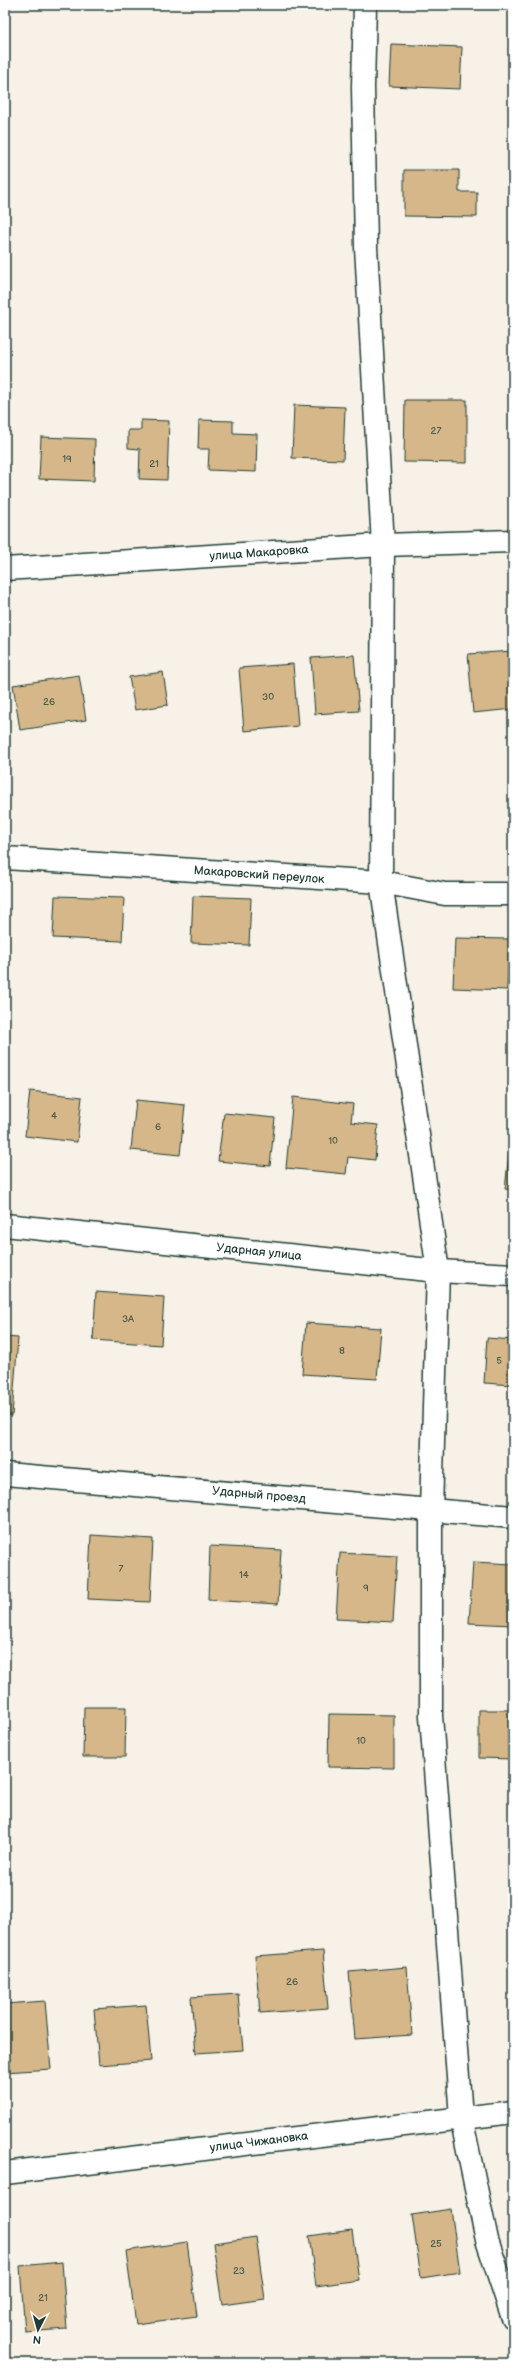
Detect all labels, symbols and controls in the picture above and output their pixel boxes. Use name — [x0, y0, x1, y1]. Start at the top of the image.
house number: 27 — [431, 425, 441, 437]
house number: 19 — [62, 453, 72, 465]
house number: 21 — [149, 458, 159, 470]
street label: улица Макаровка — [209, 542, 309, 564]
house number: 30 — [262, 691, 274, 703]
house number: 26 — [43, 696, 55, 708]
street label: Макаровский переулок — [193, 863, 325, 887]
house number: 4 — [51, 1110, 57, 1122]
house number: 6 — [155, 1121, 161, 1133]
house number: 10 — [328, 1135, 338, 1147]
street label: Ударная улица — [215, 1240, 303, 1264]
house number: 3А — [122, 1313, 135, 1325]
house number: 8 — [339, 1345, 345, 1357]
house number: 5 — [496, 1355, 502, 1367]
street label: Ударный проезд — [211, 1483, 307, 1507]
house number: 7 — [119, 1563, 124, 1575]
house number: 14 — [239, 1569, 249, 1581]
house number: 9 — [363, 1582, 369, 1594]
house number: 10 — [356, 1735, 366, 1747]
house number: 26 — [286, 1976, 298, 1988]
street label: улица Чижановка — [209, 2129, 309, 2155]
house number: 25 — [430, 2238, 442, 2250]
house number: 23 — [233, 2265, 245, 2277]
house number: 21 — [38, 2292, 48, 2304]
north arrow — [18, 2310, 58, 2350]
text: N — [32, 2333, 42, 2346]

